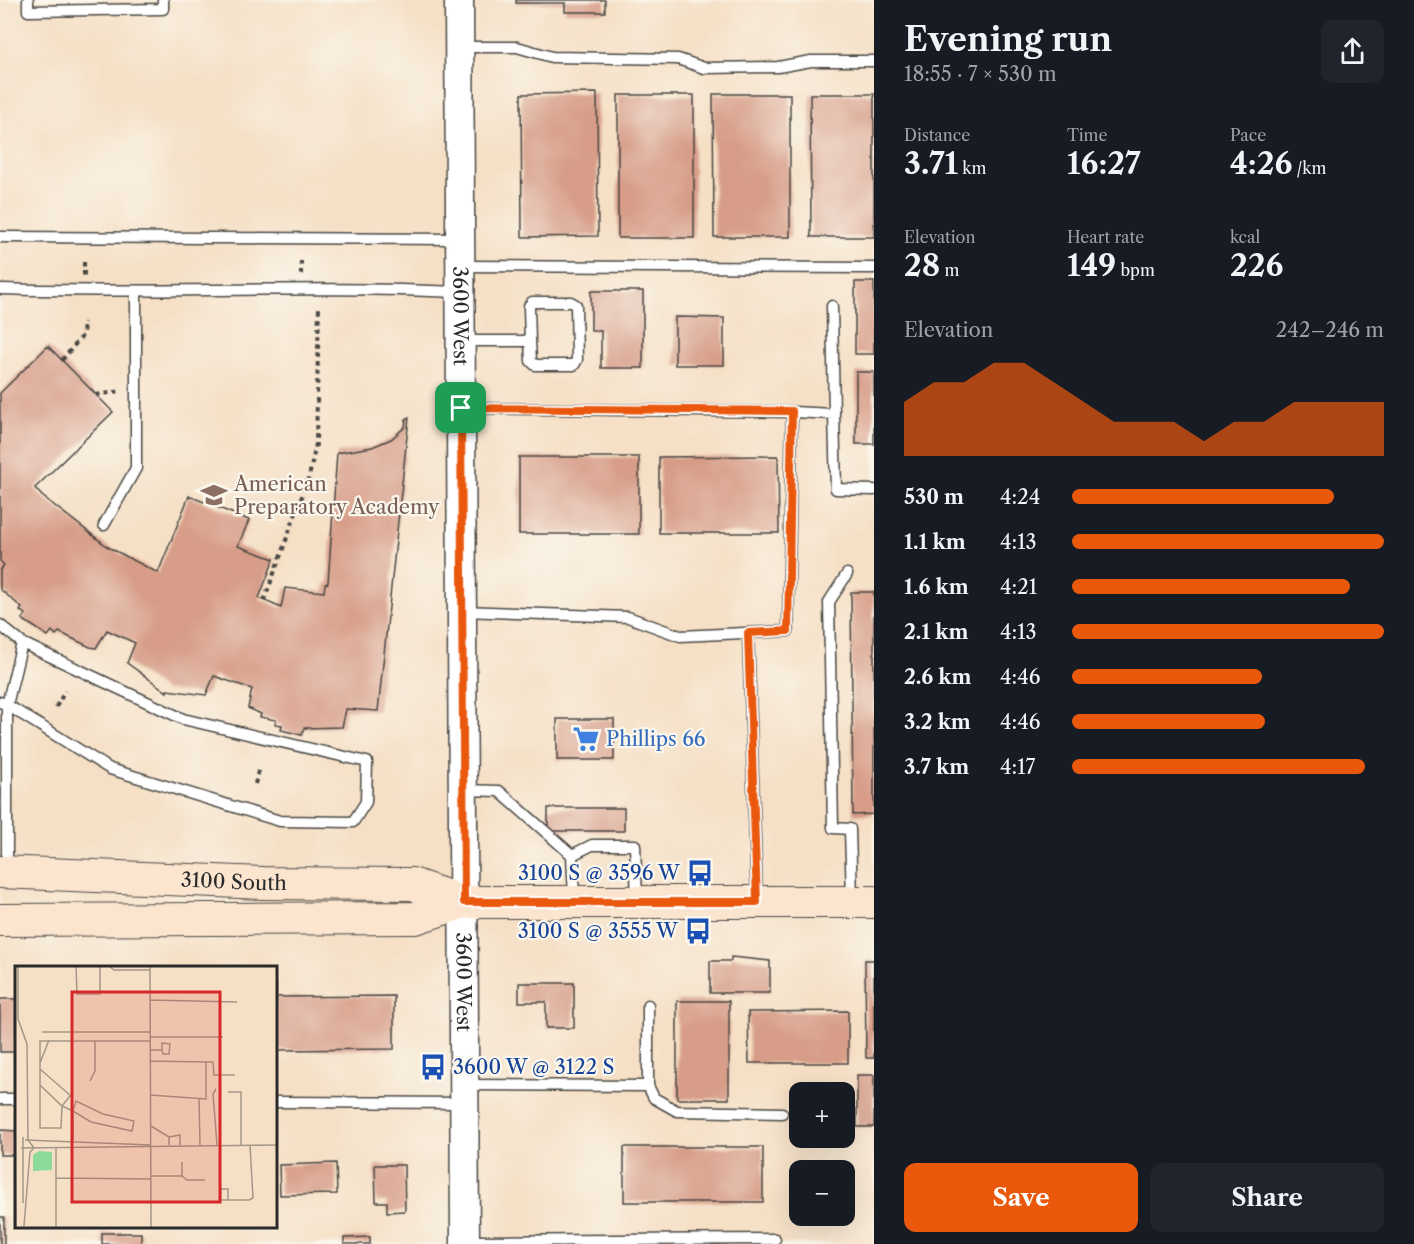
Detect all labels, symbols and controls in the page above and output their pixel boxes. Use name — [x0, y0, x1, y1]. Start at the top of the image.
text: Evening run — [904, 19, 1112, 60]
button: share — [1321, 20, 1384, 83]
text: 18:55 · 7 × 530 m — [904, 62, 1057, 86]
text: Distance — [904, 125, 970, 145]
text: Time — [1067, 125, 1107, 145]
text: Pace — [1230, 125, 1266, 145]
text: 3.71 — [904, 145, 958, 182]
text: 16:27 — [1067, 145, 1141, 182]
text: 4:26 — [1230, 145, 1292, 182]
text: km — [958, 158, 986, 178]
text: /km — [1292, 158, 1327, 178]
text: Elevation — [904, 227, 975, 247]
text: Heart rate — [1067, 227, 1144, 247]
text: kcal — [1230, 227, 1260, 247]
text: 28 — [904, 247, 940, 284]
text: 149 — [1067, 247, 1116, 284]
text: 226 — [1230, 247, 1283, 284]
text: m — [940, 260, 959, 280]
text: bpm — [1116, 260, 1155, 280]
street label: 3600 West — [448, 266, 473, 366]
text: Elevation — [904, 318, 993, 342]
text: 242–246 m — [1276, 318, 1384, 342]
pin — [435, 382, 486, 433]
icon: arrive — [444, 391, 477, 424]
place label: American Preparatory Academy — [233, 472, 440, 519]
school or university icon: American Preparatory Academy — [199, 480, 229, 510]
text: 530 m — [904, 485, 964, 509]
text: 4:24 — [1000, 485, 1040, 509]
text: 1.1 km — [904, 530, 966, 554]
text: 4:13 — [1000, 530, 1037, 554]
text: 1.6 km — [904, 575, 969, 599]
text: 4:21 — [1000, 575, 1037, 599]
text: 2.1 km — [904, 620, 968, 644]
text: 4:13 — [1000, 620, 1037, 644]
text: 2.6 km — [904, 665, 971, 689]
text: 4:46 — [1000, 665, 1040, 689]
text: 3.2 km — [904, 710, 971, 734]
text: 4:46 — [1000, 710, 1040, 734]
supermarket icon: Phillips 66 — [571, 724, 601, 754]
place label: Phillips 66 — [606, 727, 706, 751]
text: 3.7 km — [904, 755, 969, 779]
text: 4:17 — [1000, 755, 1035, 779]
bus stop icon: 3100 S @ 3596 W — [685, 858, 715, 888]
place label: 3100 S @ 3596 W — [518, 861, 681, 885]
street label: 3100 South — [180, 868, 287, 895]
bus stop icon: 3100 S @ 3555 W — [683, 916, 713, 946]
place label: 3100 S @ 3555 W — [518, 919, 679, 943]
street label: 3600 West — [451, 932, 476, 1032]
inset map — [15, 966, 278, 1229]
bus stop icon: 3600 W @ 3122 S — [418, 1052, 448, 1082]
place label: 3600 W @ 3122 S — [453, 1055, 615, 1079]
map controls — [789, 1082, 855, 1226]
button: + — [789, 1082, 855, 1148]
button: − — [789, 1160, 855, 1226]
button: Save — [904, 1163, 1138, 1232]
button: Share — [1150, 1163, 1384, 1232]

